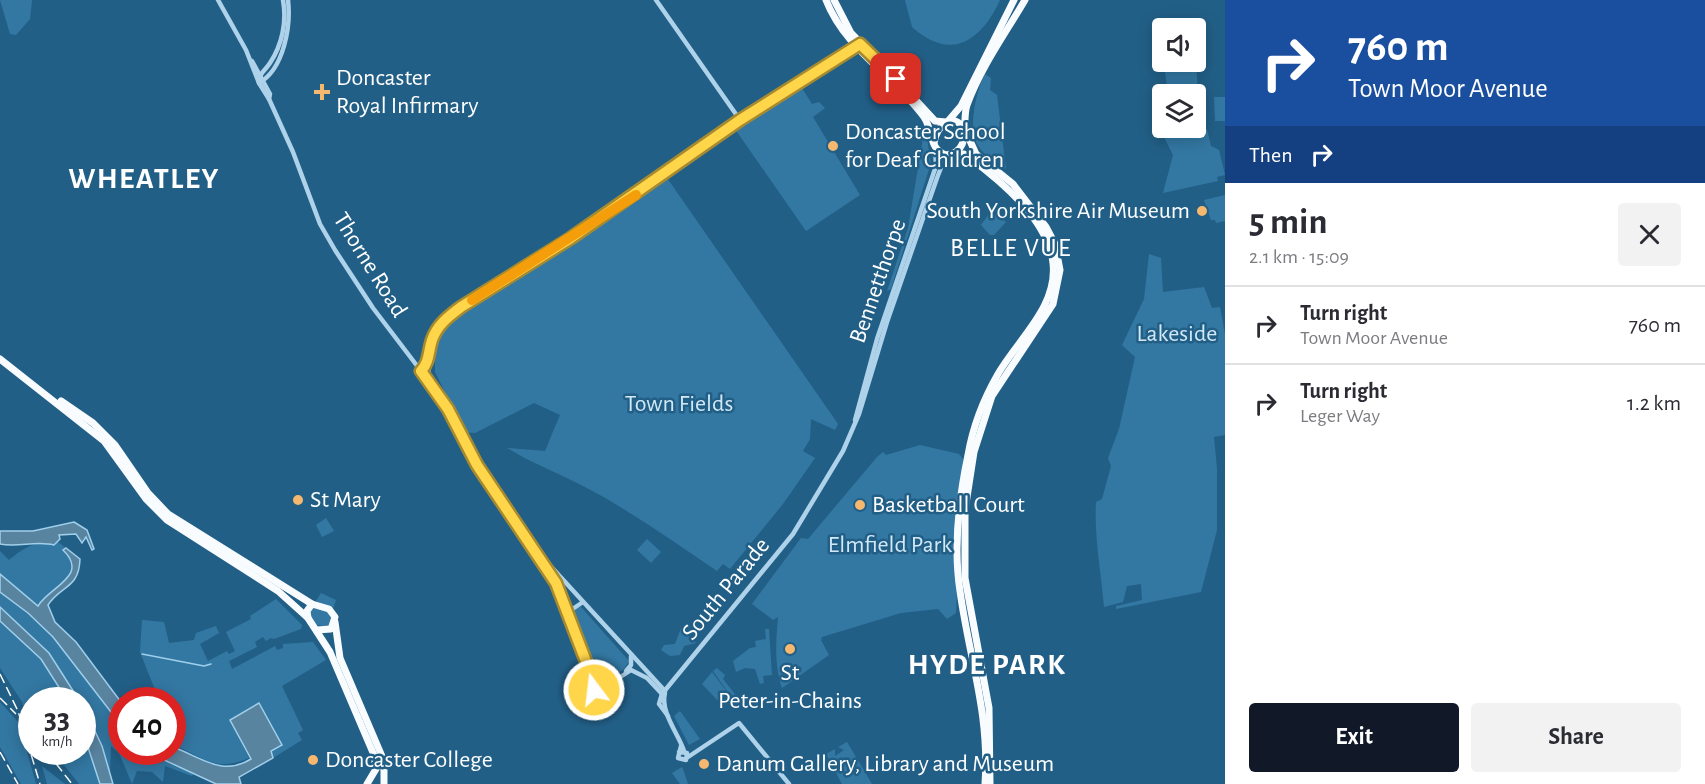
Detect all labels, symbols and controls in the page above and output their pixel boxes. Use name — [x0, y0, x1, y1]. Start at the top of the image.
map controls — [1152, 18, 1206, 138]
button: sound — [1152, 18, 1206, 72]
icon: right — [1249, 24, 1327, 102]
text: 760 m — [1348, 26, 1449, 68]
pin — [870, 53, 921, 104]
icon: arrive — [879, 62, 912, 95]
place label: Doncaster Royal Infirmary — [336, 66, 479, 118]
text: Town Moor Avenue — [1348, 75, 1548, 102]
marker: Doncaster Royal Infirmary — [313, 83, 331, 101]
button: layers — [1152, 84, 1206, 138]
place label: Doncaster School for Deaf Children — [845, 120, 1006, 172]
icon: right — [1305, 138, 1338, 171]
marker: Doncaster School for Deaf Children — [826, 139, 840, 153]
text: Then — [1249, 144, 1293, 166]
district label: WHEATLEY — [68, 164, 220, 194]
place label: South Yorkshire Air Museum — [926, 199, 1190, 223]
button: close — [1618, 203, 1681, 266]
marker: South Yorkshire Air Museum — [1195, 204, 1209, 218]
text: 5 min — [1249, 204, 1327, 240]
street label: Thorne Road — [328, 208, 412, 322]
street label: Bennetthorpe — [846, 216, 910, 346]
district label: BELLE VUE — [950, 235, 1072, 261]
text: 2.1 km · 15:09 — [1249, 247, 1349, 267]
text: Turn right — [1300, 302, 1387, 324]
icon: right — [1249, 309, 1282, 342]
text: 760 m — [1629, 314, 1681, 336]
park label: Lakeside — [1137, 322, 1217, 346]
text: Town Moor Avenue — [1300, 328, 1448, 348]
text: Turn right — [1300, 380, 1387, 402]
icon: right — [1249, 387, 1282, 420]
park label: Town Fields — [625, 392, 733, 416]
text: 1.2 km — [1627, 392, 1681, 414]
text: Leger Way — [1300, 406, 1380, 426]
place label: St Mary — [310, 488, 381, 512]
marker: St Mary — [291, 493, 305, 507]
place label: Basketball Court — [872, 493, 1025, 517]
marker: Basketball Court — [853, 498, 867, 512]
street label: South Parade — [678, 533, 774, 645]
park label: Elmfield Park — [828, 533, 952, 557]
marker: St Peter-in-Chains — [783, 642, 797, 656]
district label: HYDE PARK — [908, 650, 1066, 680]
position arrow — [562, 658, 626, 722]
place label: St Peter-in-Chains — [718, 661, 862, 713]
speed limit sign: 40 — [108, 687, 186, 765]
button: Exit — [1249, 703, 1459, 772]
button: Share — [1471, 703, 1681, 772]
text: 33 — [44, 704, 70, 734]
text: km/h — [42, 734, 72, 749]
place label: Doncaster College — [325, 748, 493, 772]
place label: Danum Gallery, Library and Museum — [716, 752, 1054, 776]
marker: Doncaster College — [306, 753, 320, 767]
marker: Danum Gallery, Library and Museum — [697, 757, 711, 771]

